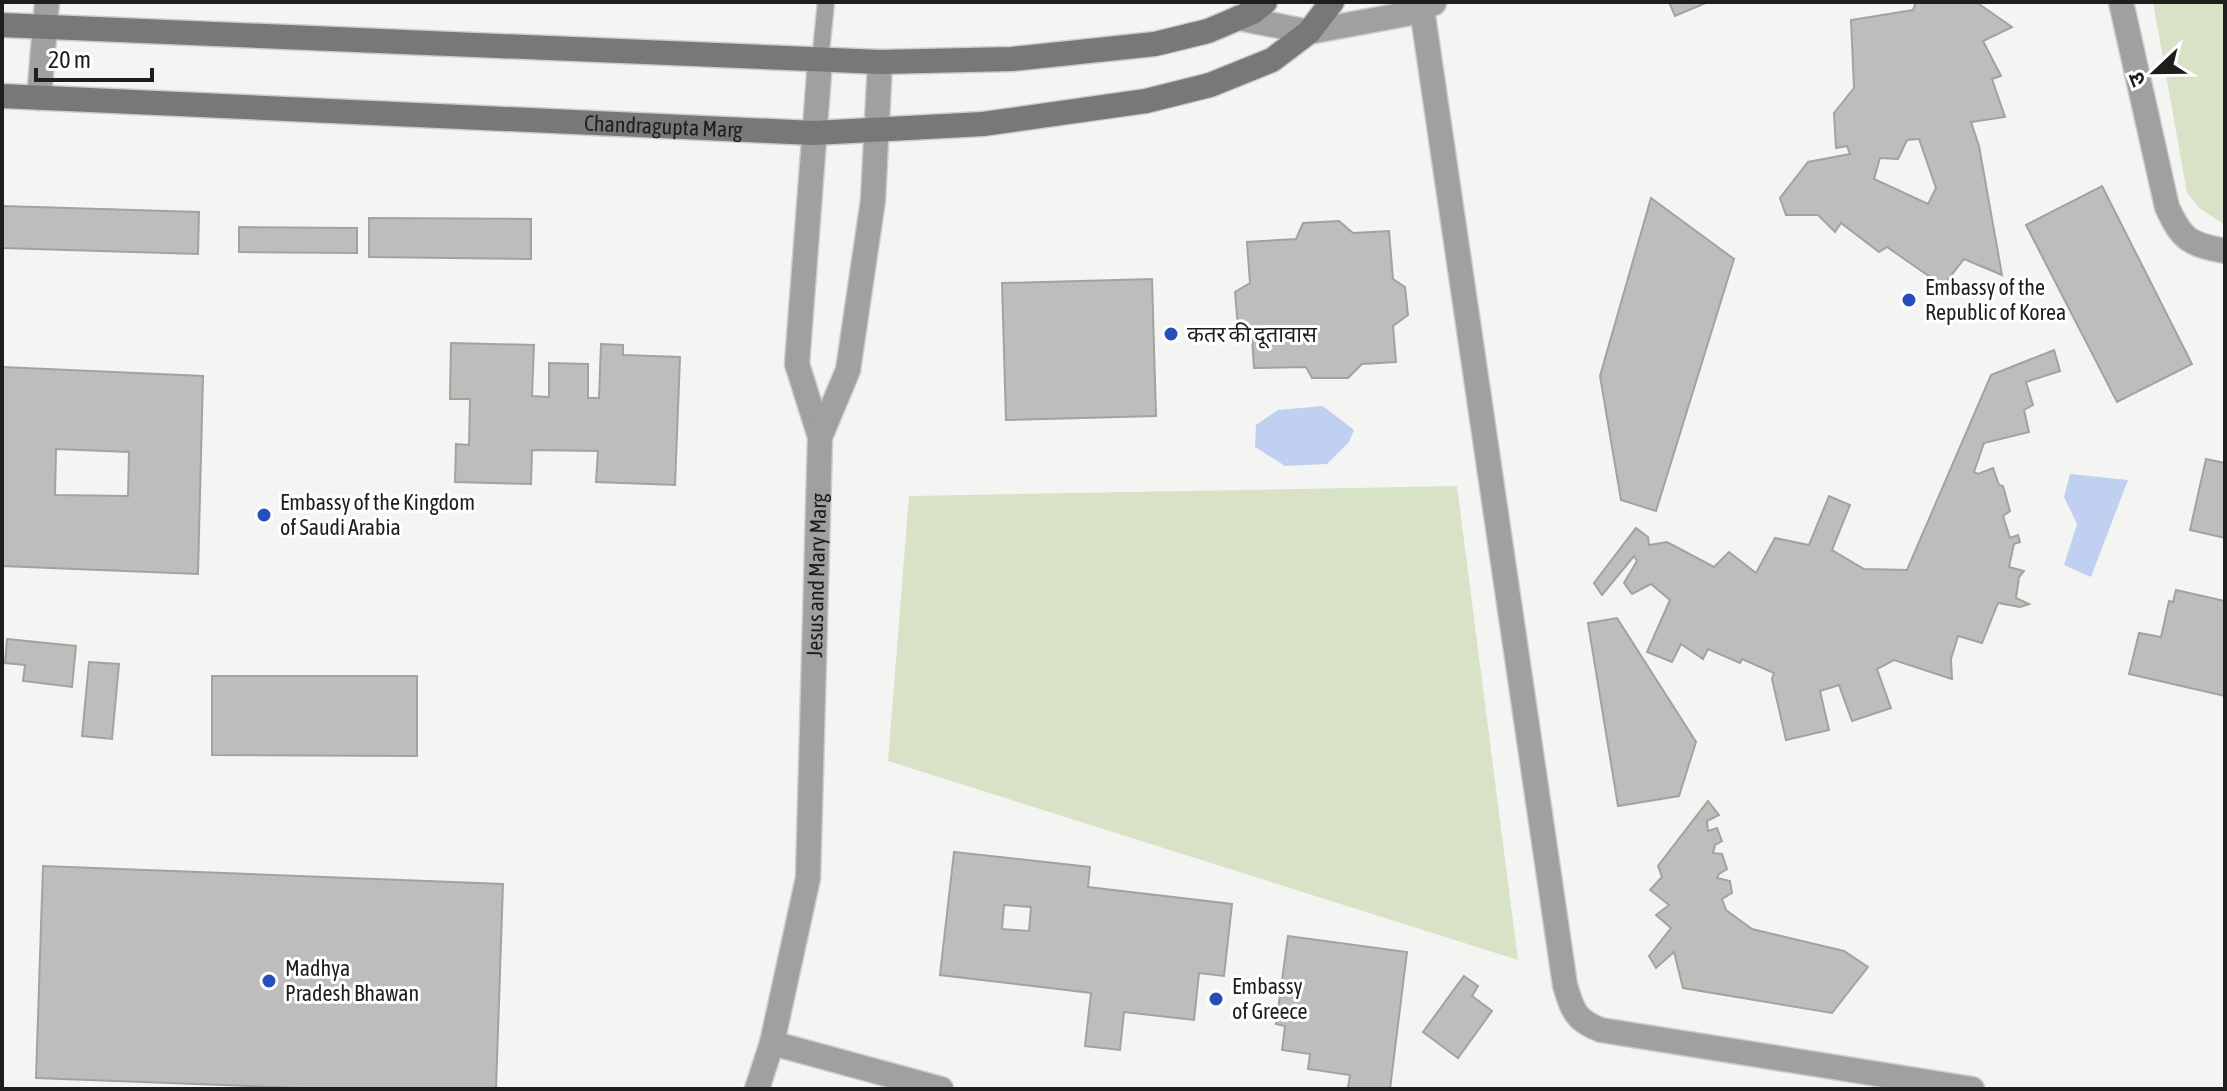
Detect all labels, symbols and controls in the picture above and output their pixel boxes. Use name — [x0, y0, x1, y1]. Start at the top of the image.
scale bar — [36, 32, 152, 82]
north arrow — [2115, 32, 2195, 112]
text: 20 m — [48, 46, 91, 73]
text: उ — [2122, 68, 2151, 90]
street label: Chandragupta Marg — [583, 110, 744, 143]
place label: Embassy of the Republic of Korea — [1925, 274, 2066, 325]
marker: Embassy of the Republic of Korea — [1900, 291, 1918, 309]
place label: कतर की दूतावास — [1187, 321, 1318, 349]
marker: कतर की दूतावास — [1162, 325, 1180, 343]
place label: Embassy of the Kingdom of Saudi Arabia — [280, 489, 475, 540]
street label: Jesus and Mary Marg — [801, 492, 831, 658]
marker: Embassy of the Kingdom of Saudi Arabia — [255, 506, 273, 524]
place label: Madhya Pradesh Bhawan — [285, 955, 419, 1006]
marker: Madhya Pradesh Bhawan — [260, 972, 278, 990]
place label: Embassy of Greece — [1232, 973, 1307, 1024]
marker: Embassy of Greece — [1207, 990, 1225, 1008]

